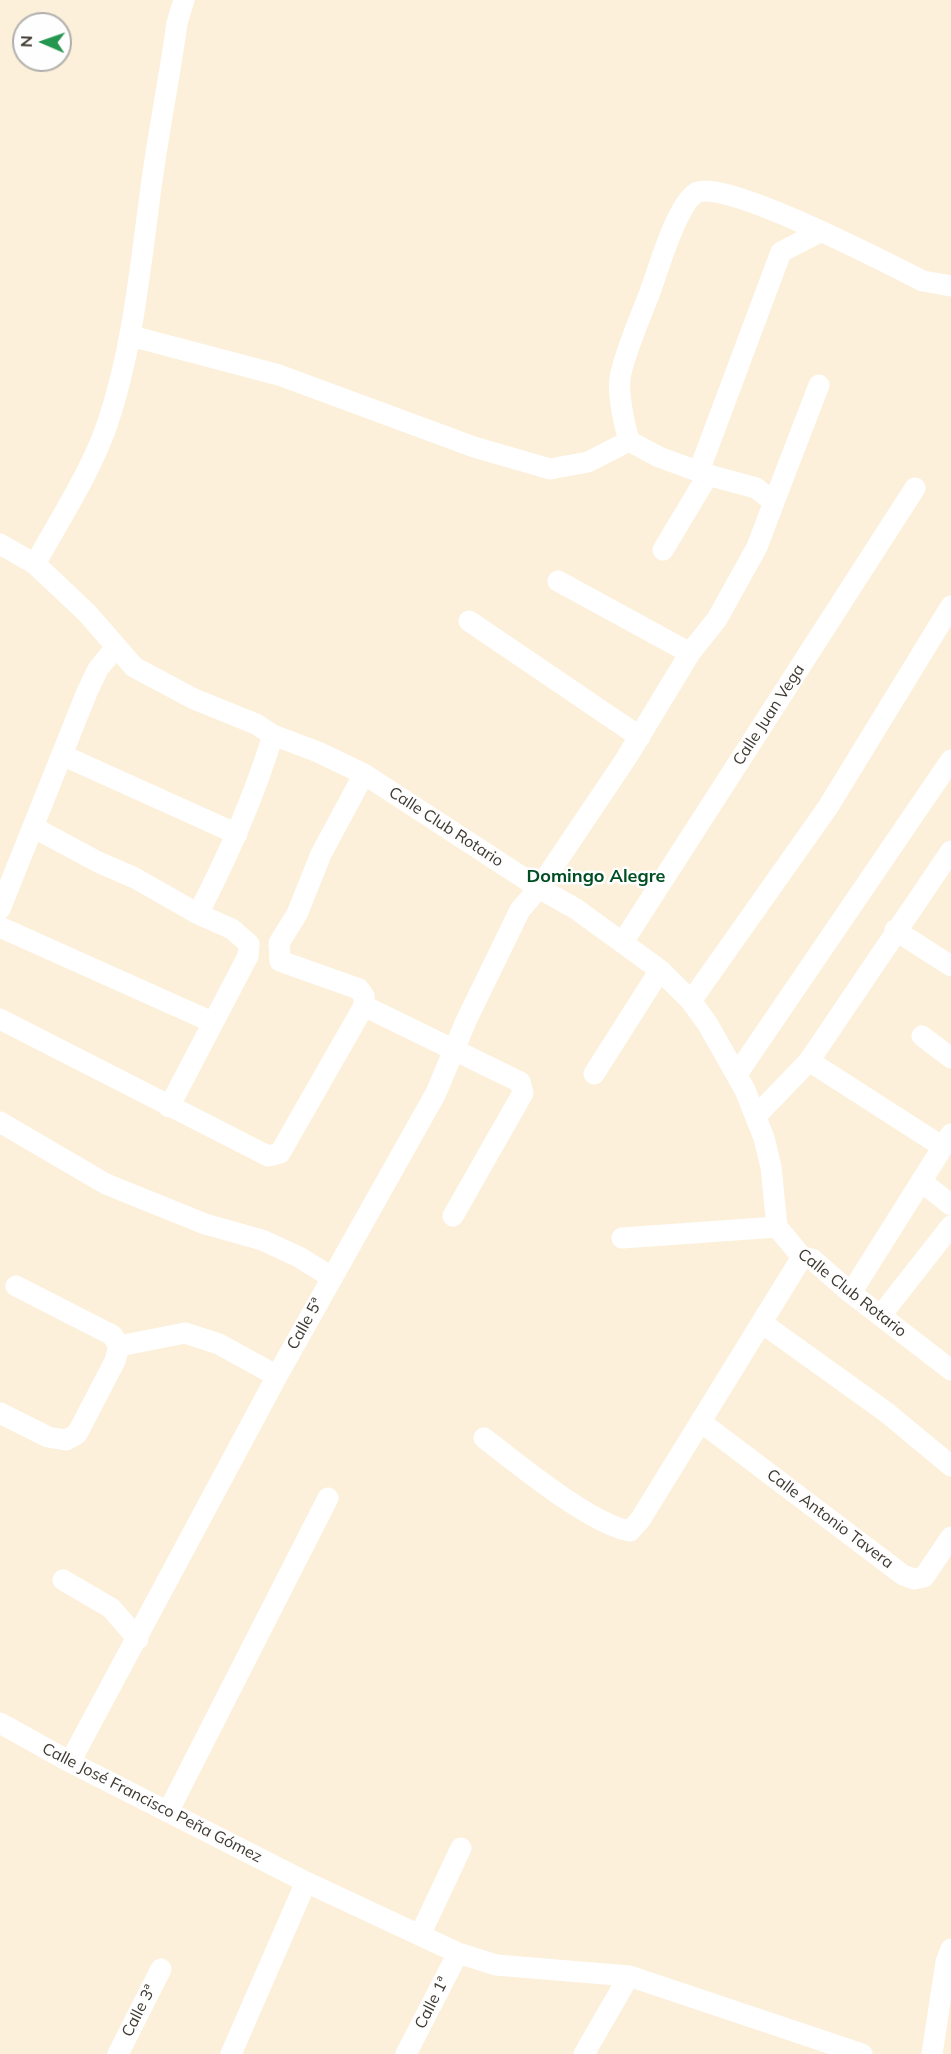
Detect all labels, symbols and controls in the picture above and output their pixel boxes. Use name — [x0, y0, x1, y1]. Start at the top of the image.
north arrow — [12, 12, 72, 72]
text: N — [16, 35, 36, 48]
street label: Calle Juan Vega — [729, 661, 809, 769]
street label: Calle Club Rotario — [385, 783, 507, 871]
district label: Domingo Alegre — [527, 866, 665, 888]
street label: Calle Club Rotario — [794, 1245, 910, 1341]
street label: Calle 5ª — [283, 1295, 327, 1353]
street label: Calle Antonio Tavera — [763, 1465, 897, 1573]
street label: Calle José Francisco Peña Gómez — [39, 1739, 265, 1867]
street label: Calle 1ª — [411, 1974, 453, 2032]
street label: Calle 3ª — [118, 1982, 160, 2040]

